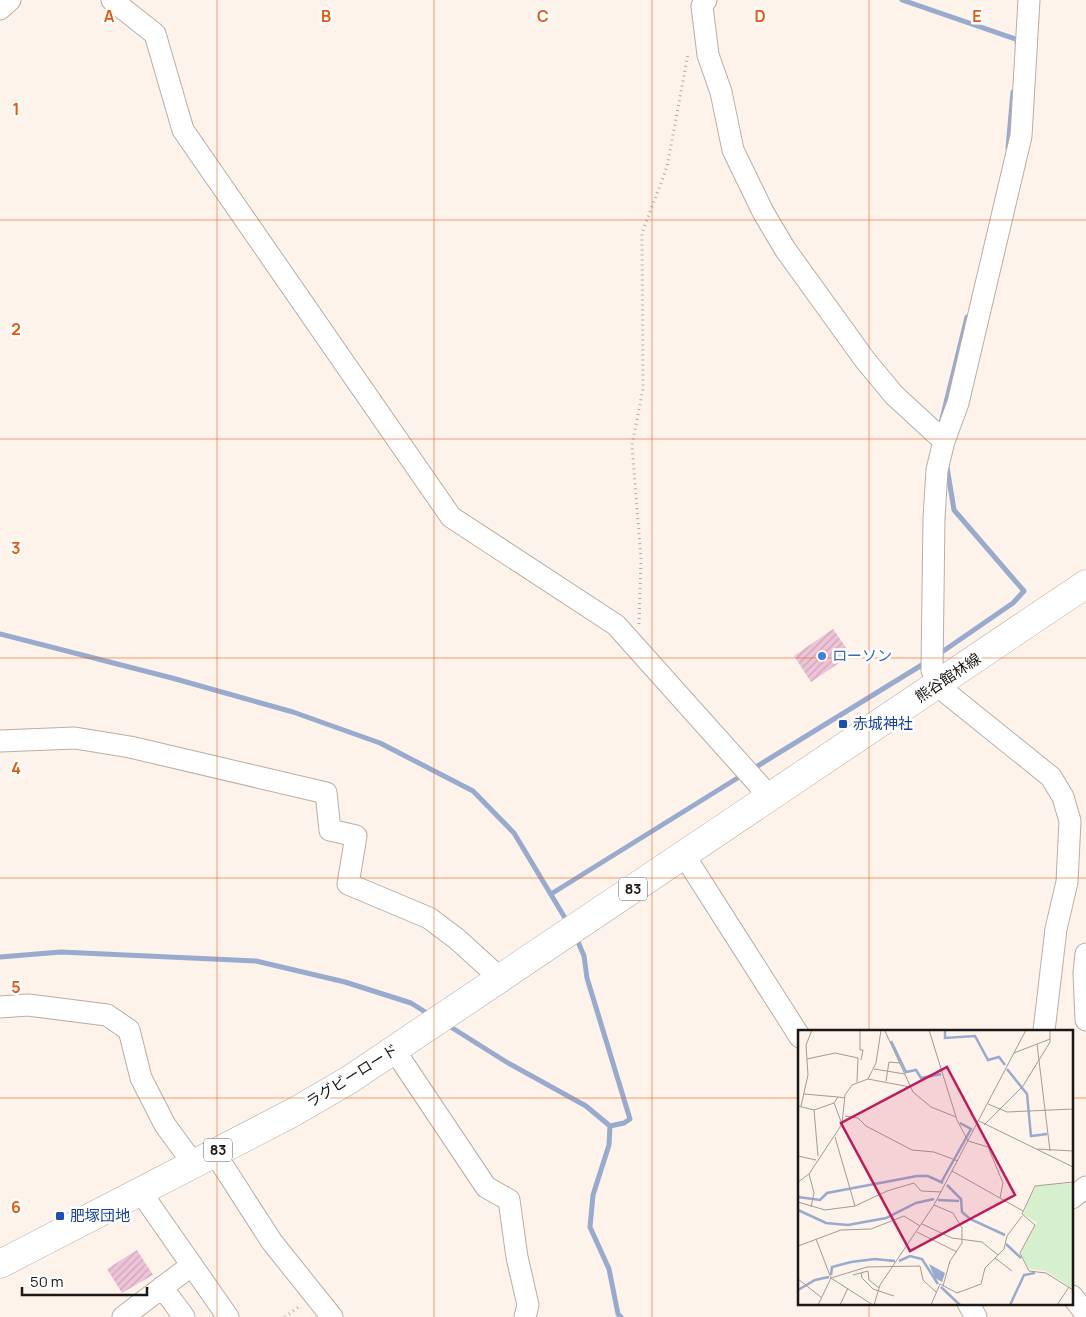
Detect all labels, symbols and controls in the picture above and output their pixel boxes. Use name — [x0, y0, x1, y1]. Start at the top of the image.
text: A — [104, 5, 115, 27]
text: B — [321, 5, 331, 27]
text: C — [537, 5, 549, 27]
text: D — [754, 5, 766, 27]
text: E — [972, 5, 982, 27]
text: 1 — [12, 98, 20, 120]
text: 2 — [11, 318, 21, 340]
text: 3 — [11, 537, 21, 559]
place label: ローソン — [832, 645, 892, 666]
street label: 熊谷館林線 — [911, 648, 985, 707]
marker: ローソン — [816, 650, 828, 662]
place label: 赤城神社 — [853, 713, 913, 734]
marker: 赤城神社 — [837, 718, 849, 730]
text: 4 — [11, 757, 21, 779]
road number: 83 — [619, 878, 647, 901]
text: 5 — [11, 976, 21, 998]
inset map — [798, 1030, 1074, 1304]
street label: ラグビーロード — [302, 1039, 402, 1112]
road number: 83 — [204, 1138, 232, 1162]
text: 6 — [11, 1196, 21, 1218]
place label: 肥塚団地 — [70, 1205, 130, 1226]
marker: 肥塚団地 — [54, 1210, 66, 1222]
scale bar — [22, 1264, 148, 1296]
text: 50 m — [30, 1271, 64, 1292]

